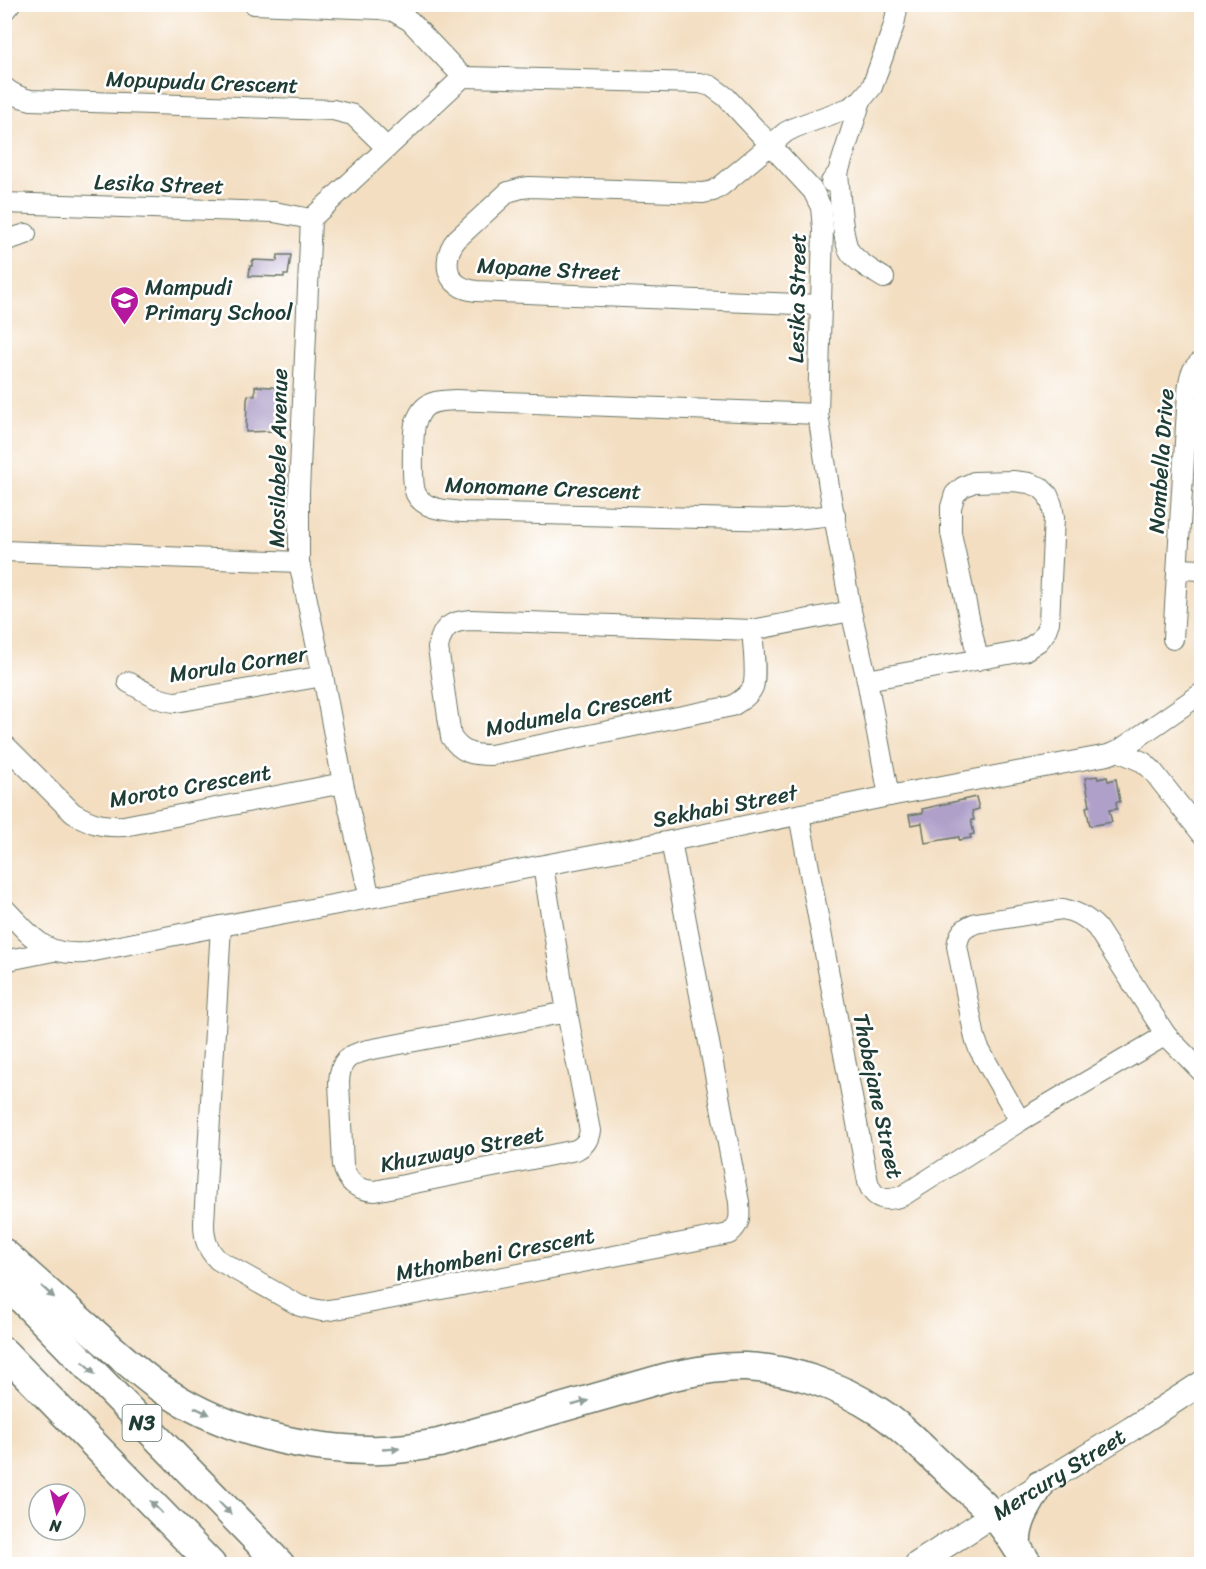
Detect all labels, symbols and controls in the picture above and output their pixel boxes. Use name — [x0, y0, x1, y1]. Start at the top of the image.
street label: Mopupudu Crescent — [105, 59, 299, 105]
street label: Lesika Street — [93, 162, 225, 206]
street label: Lesika Street — [776, 232, 818, 363]
street label: Mopane Street — [476, 246, 622, 292]
place label: Mampudi Primary School — [145, 268, 293, 332]
school or university icon: Mampudi Primary School — [108, 284, 140, 326]
street label: Mosilabele Avenue — [257, 368, 299, 548]
street label: Nombella Drive — [1136, 387, 1186, 535]
street label: Monomane Crescent — [444, 465, 642, 511]
street label: Morula Corner — [166, 634, 312, 694]
street label: Modumela Crescent — [482, 674, 676, 748]
street label: Moroto Crescent — [106, 753, 274, 819]
street label: Sekhabi Street — [649, 773, 802, 839]
street label: Thobejane Street — [841, 1010, 915, 1183]
street label: Khuzwayo Street — [377, 1114, 548, 1184]
street label: Mthombeni Crescent — [392, 1215, 598, 1292]
one-way arrow — [40, 1285, 55, 1298]
one-way arrow — [82, 1360, 96, 1375]
one-way arrow — [571, 1398, 589, 1407]
road number: N3 — [122, 1405, 162, 1441]
one-way arrow — [193, 1407, 210, 1416]
street label: Mercury Street — [984, 1417, 1134, 1531]
one-way arrow — [381, 1444, 400, 1454]
north arrow — [27, 1482, 87, 1542]
one-way arrow — [218, 1500, 232, 1515]
one-way arrow — [149, 1501, 163, 1515]
text: N — [47, 1511, 63, 1542]

